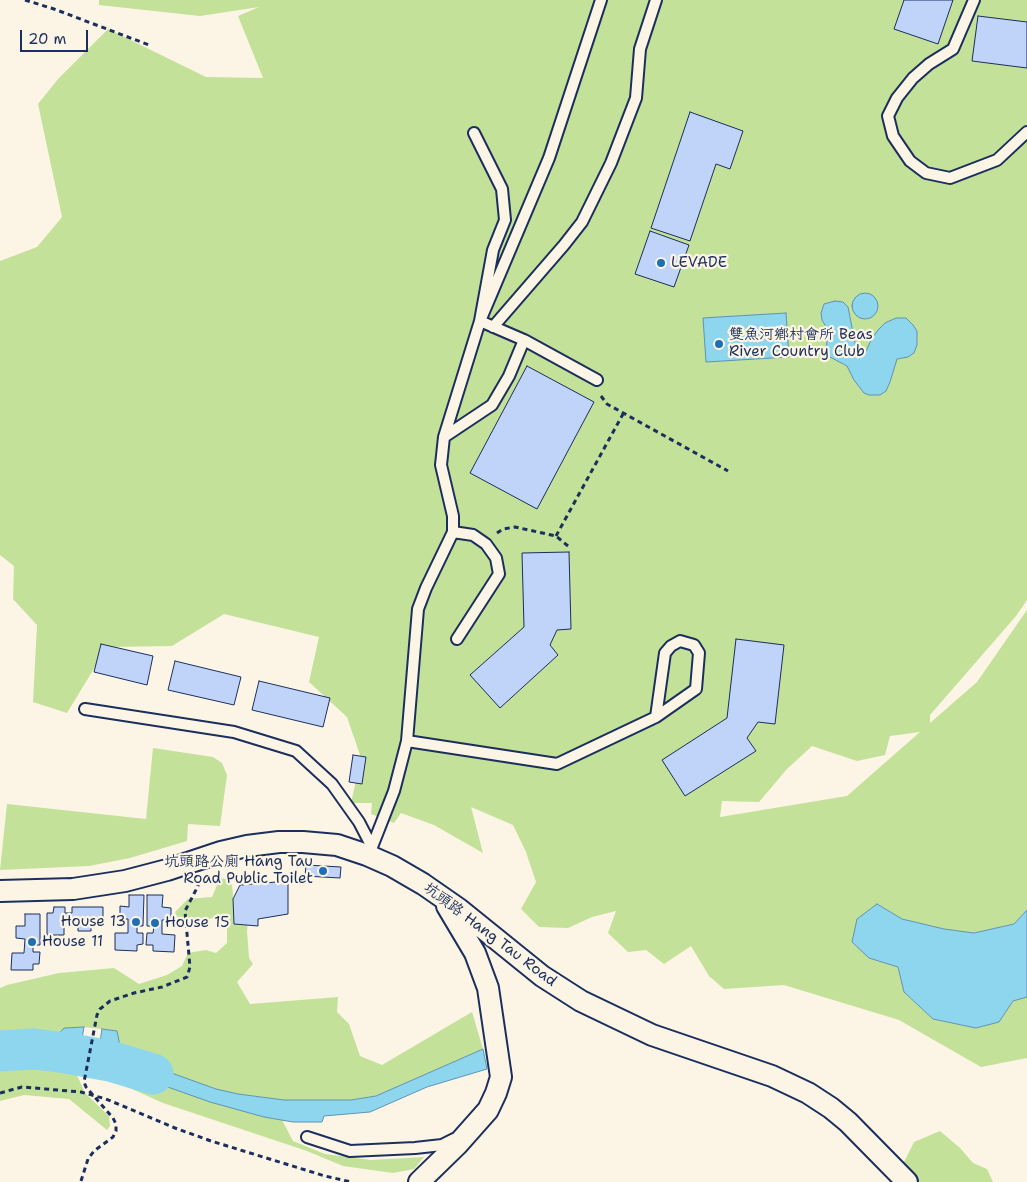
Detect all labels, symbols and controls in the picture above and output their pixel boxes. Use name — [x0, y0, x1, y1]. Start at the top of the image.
scale bar — [22, 20, 90, 52]
text: 20 m — [28, 29, 67, 49]
place label: LEVADE — [671, 254, 727, 272]
marker: LEVADE — [655, 257, 667, 269]
place label: 雙魚河鄉村會所 Beas River Country Club — [729, 326, 873, 361]
marker: 雙魚河鄉村會所 Beas River Country Club — [713, 338, 725, 350]
place label: 坑頭路公廁 Hang Tau Road Public Toilet — [164, 853, 313, 888]
marker: 坑頭路公廁 Hang Tau Road Public Toilet — [317, 865, 329, 877]
street label: 坑頭路 Hang Tau Road — [420, 879, 560, 991]
place label: House 13 — [61, 913, 126, 931]
place label: House 15 — [165, 914, 229, 932]
marker: House 13 — [130, 916, 142, 928]
marker: House 15 — [149, 917, 161, 929]
place label: House 11 — [42, 933, 103, 951]
marker: House 11 — [26, 936, 38, 948]

